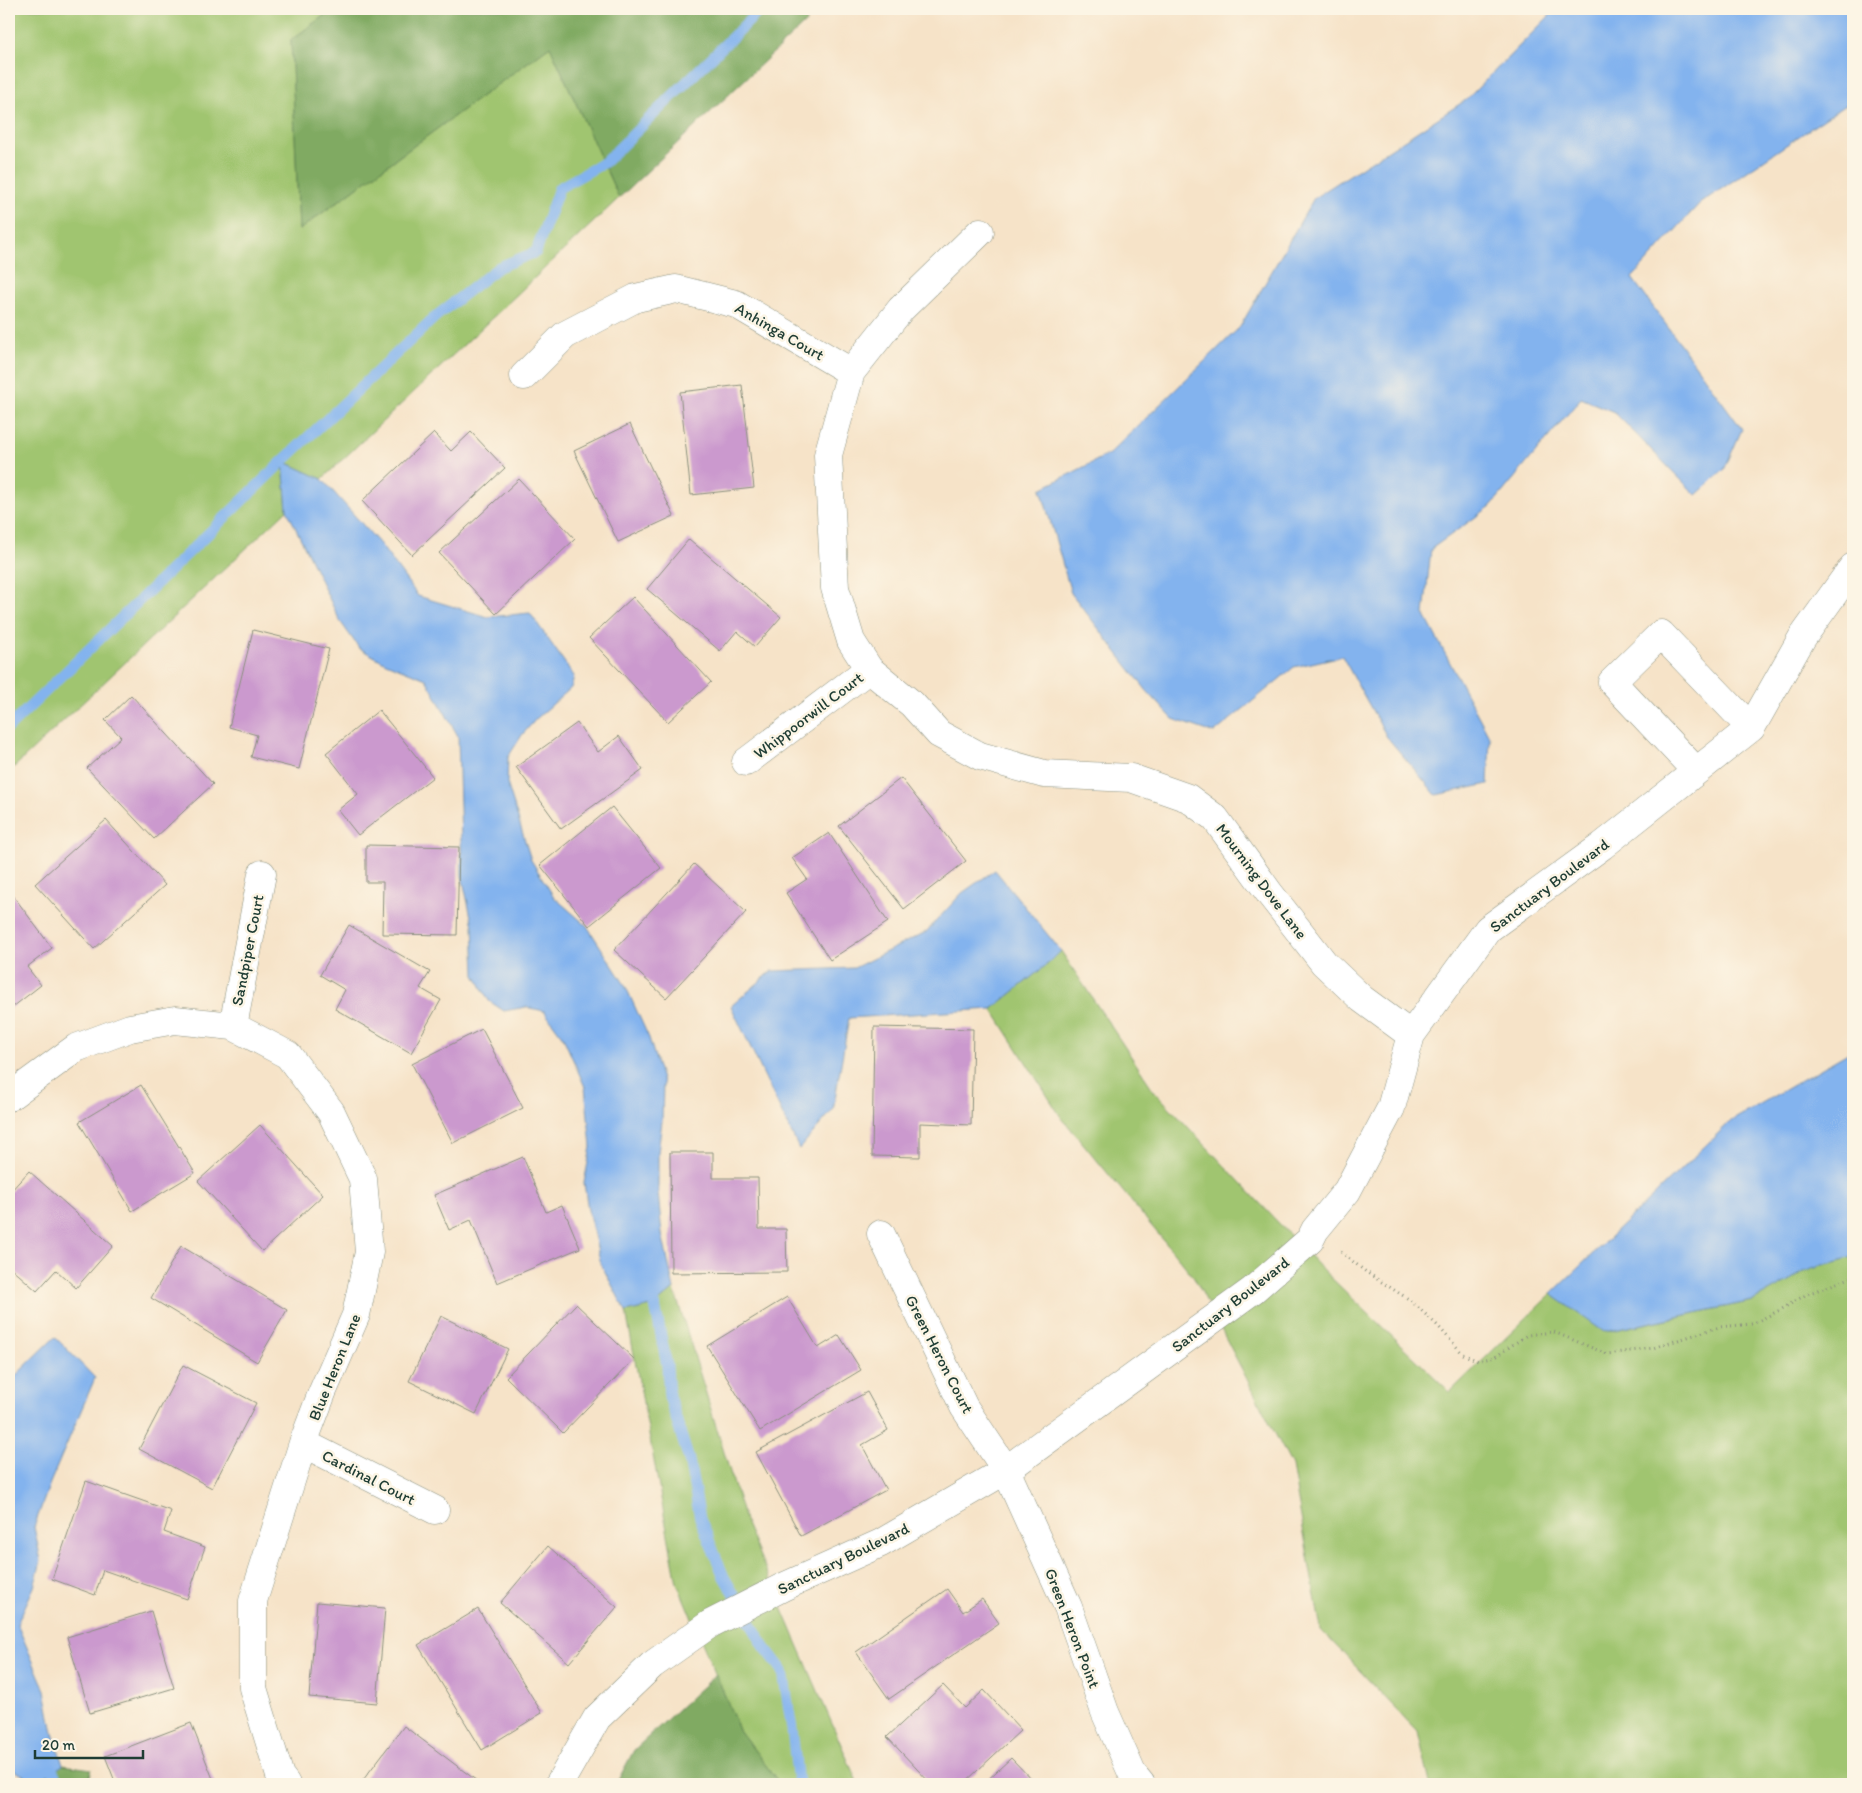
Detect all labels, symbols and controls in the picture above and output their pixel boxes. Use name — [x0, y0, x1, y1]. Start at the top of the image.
street label: Anhinga Court — [732, 298, 828, 365]
street label: Whippoorwill Court — [750, 668, 867, 763]
street label: Mourning Dove Lane — [1212, 820, 1311, 943]
street label: Sanctuary Boulevard — [1486, 834, 1613, 936]
street label: Sandpiper Court — [227, 893, 268, 1007]
street label: Sanctuary Boulevard — [1168, 1252, 1293, 1356]
street label: Green Heron Court — [902, 1292, 978, 1416]
street label: Blue Heron Lane — [304, 1311, 365, 1423]
street label: Cardinal Court — [319, 1446, 419, 1509]
street label: Sanctuary Boulevard — [774, 1518, 912, 1599]
street label: Green Heron Point — [1041, 1566, 1104, 1691]
scale bar — [35, 1728, 142, 1760]
text: 20 m — [42, 1736, 76, 1754]

